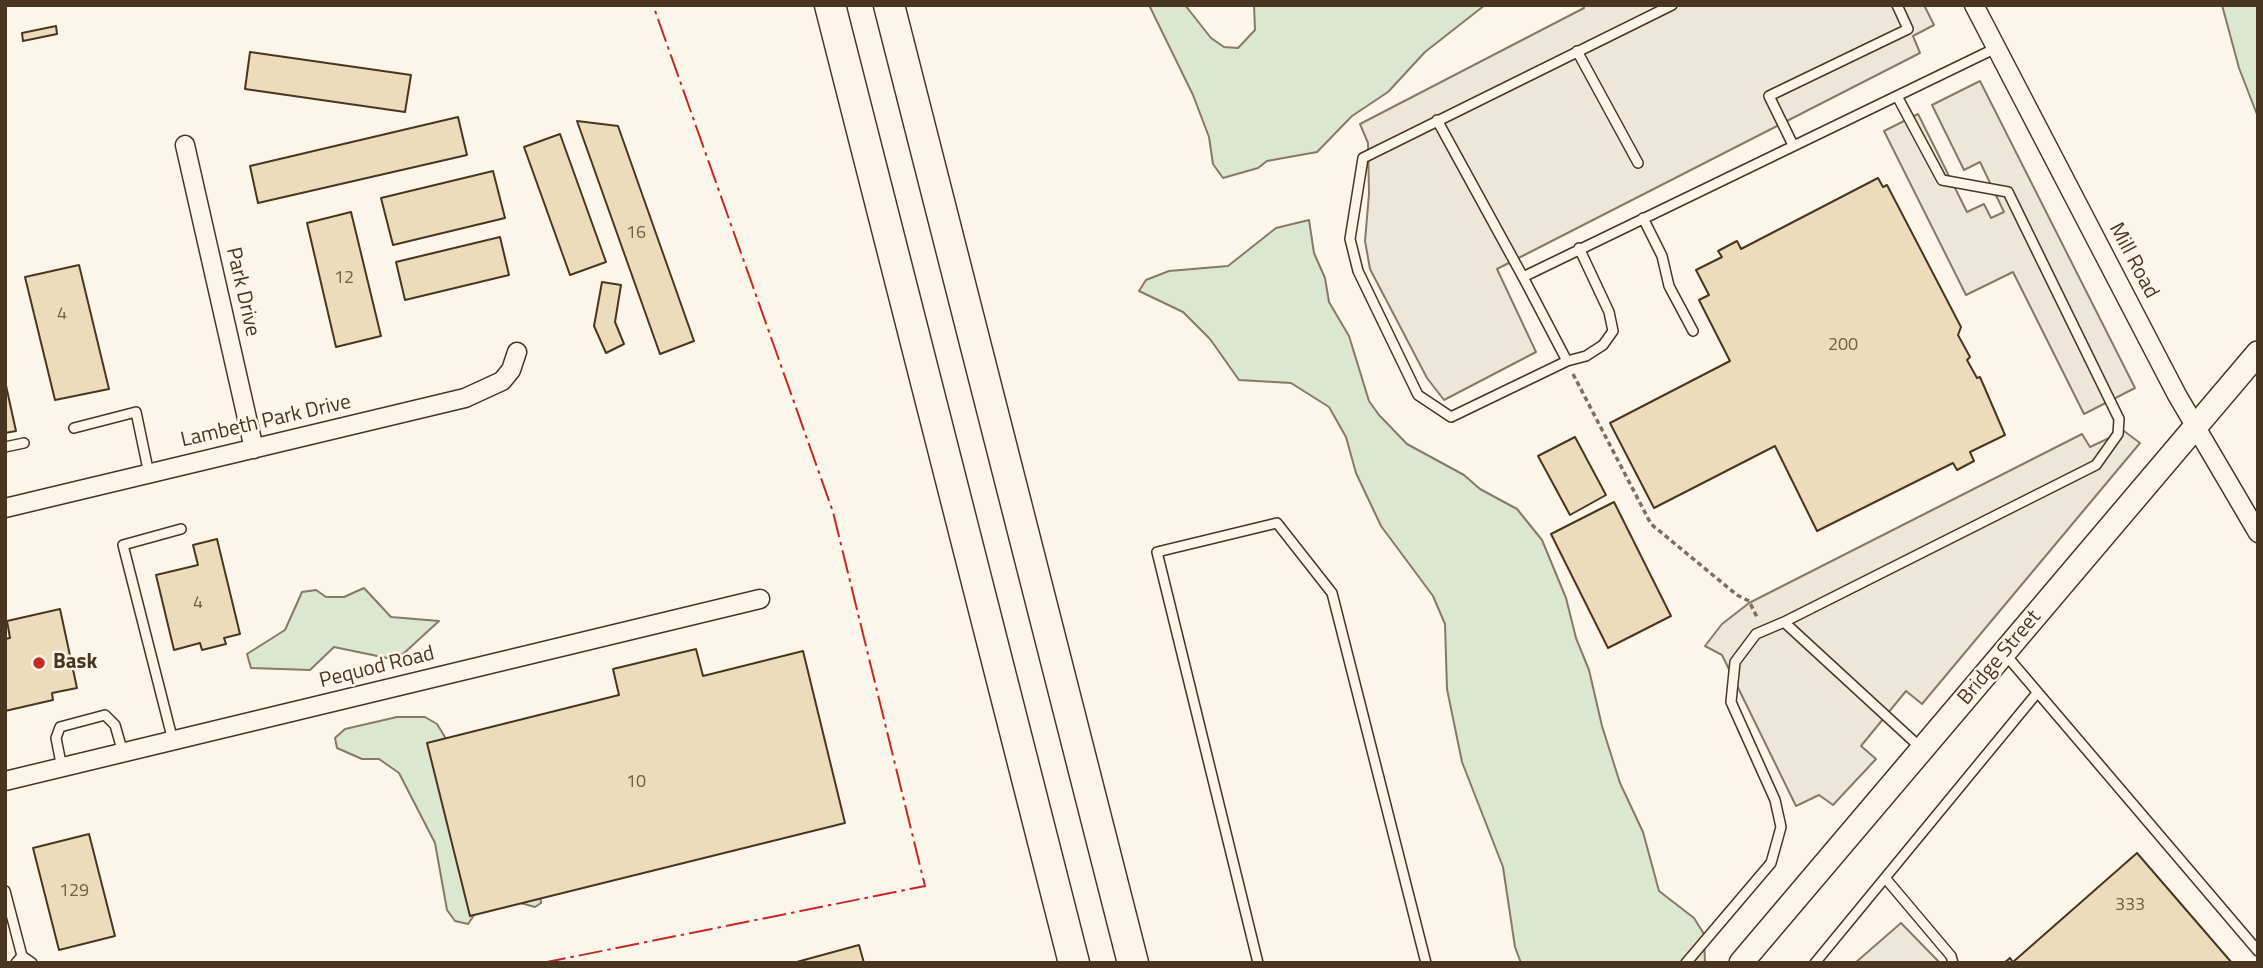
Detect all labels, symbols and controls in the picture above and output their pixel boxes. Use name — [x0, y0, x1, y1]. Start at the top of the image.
street label: Mill Road — [2103, 219, 2163, 303]
house number: 16 — [626, 223, 646, 245]
street label: Park Drive — [220, 245, 264, 339]
house number: 12 — [334, 268, 354, 290]
house number: 4 — [57, 304, 67, 326]
house number: 200 — [1828, 335, 1858, 357]
street label: Lambeth Park Drive — [179, 390, 353, 454]
house number: 4 — [193, 593, 203, 615]
street label: Bridge Street — [1953, 605, 2047, 711]
street label: Pequod Road — [317, 642, 437, 694]
place label: Bask — [53, 650, 97, 676]
marker: Bask — [31, 655, 47, 671]
house number: 10 — [626, 772, 646, 794]
house number: 129 — [59, 881, 89, 903]
house number: 333 — [2115, 895, 2145, 917]

